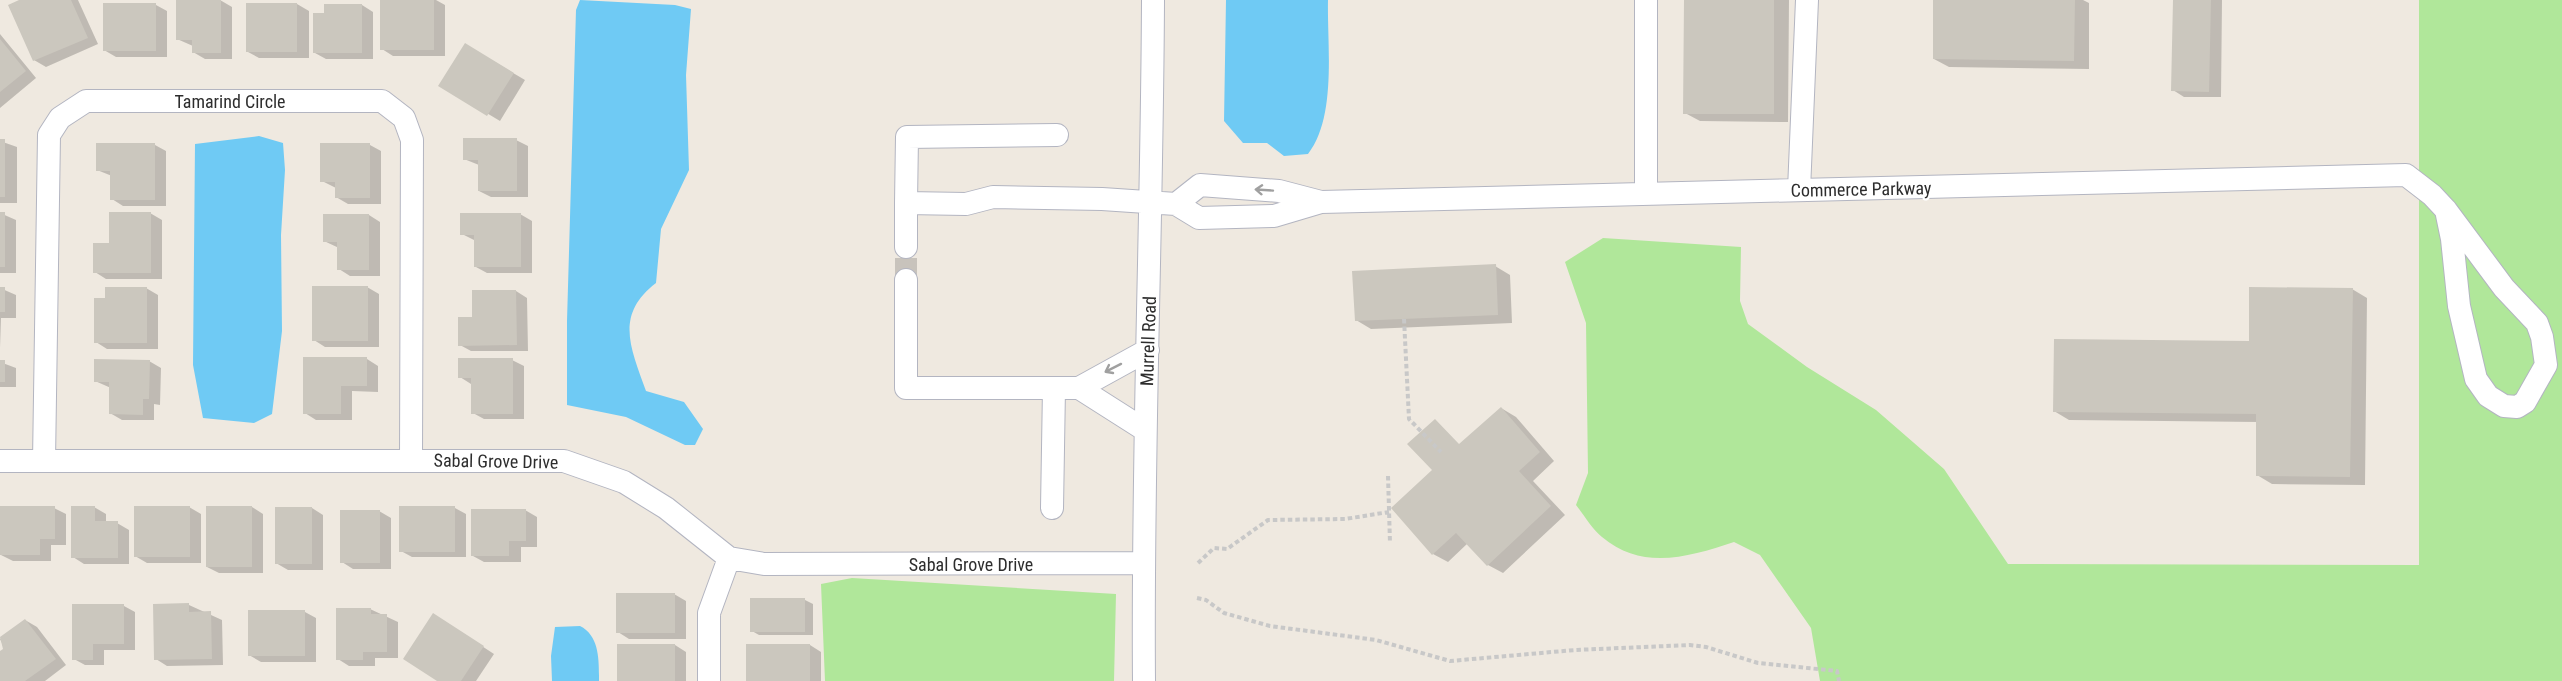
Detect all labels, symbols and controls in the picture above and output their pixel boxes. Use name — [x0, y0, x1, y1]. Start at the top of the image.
street label: Tamarind Circle — [174, 91, 286, 112]
street label: Commerce Parkway — [1790, 177, 1932, 201]
one-way arrow — [1254, 184, 1274, 195]
street label: Murrell Road — [1136, 296, 1160, 386]
one-way arrow — [1105, 362, 1122, 374]
street label: Sabal Grove Drive — [434, 449, 558, 473]
street label: Sabal Grove Drive — [909, 554, 1033, 575]

